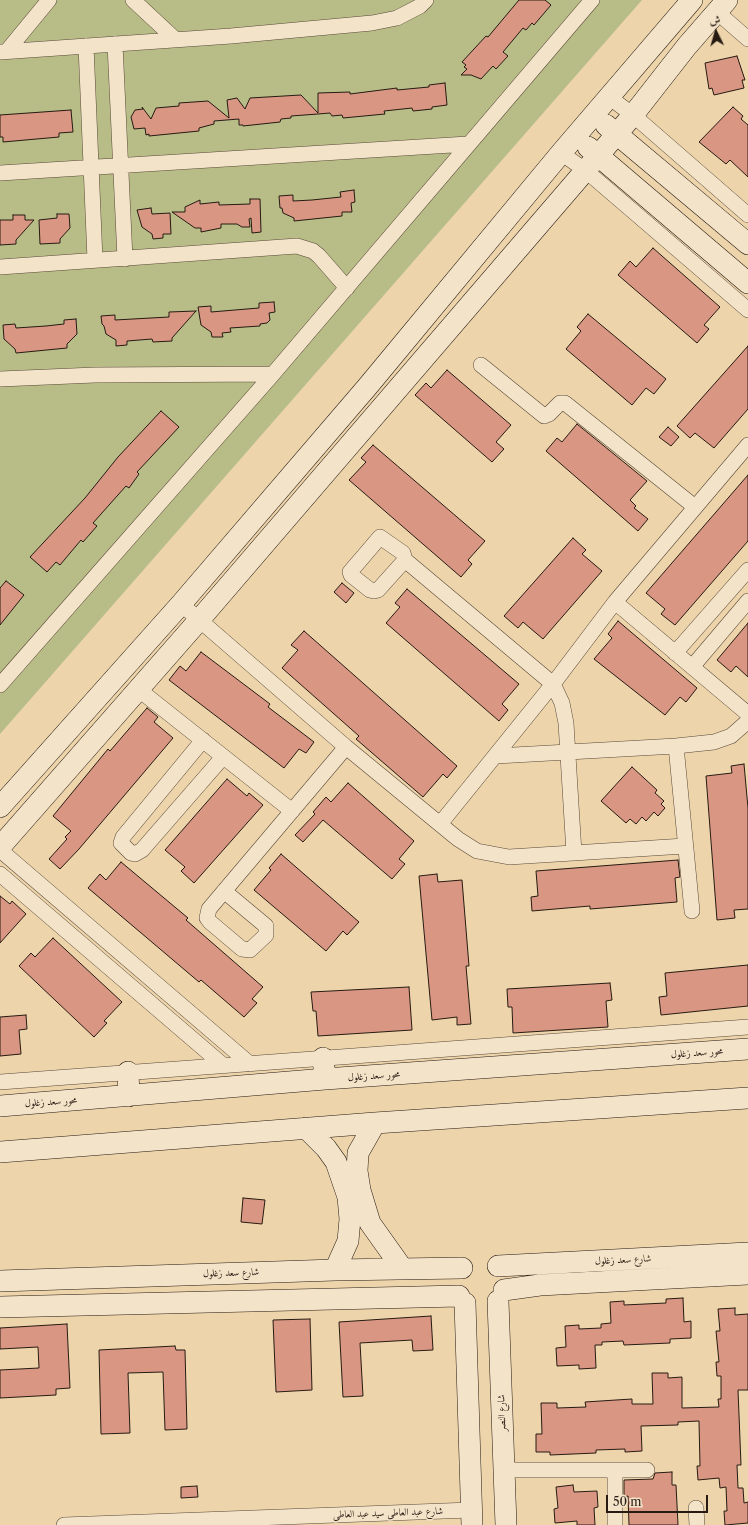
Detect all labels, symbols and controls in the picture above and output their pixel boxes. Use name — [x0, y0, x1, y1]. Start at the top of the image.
north arrow — [696, 12, 736, 52]
text: ش — [709, 13, 721, 27]
street label: محور سعد زغلول — [670, 1045, 724, 1061]
street label: محور سعد زغلول — [347, 1068, 401, 1084]
street label: محور سعد زغلول — [24, 1094, 78, 1110]
street label: شارع سعد زغلول — [595, 1253, 651, 1267]
street label: شارع سعد زغلول — [203, 1266, 259, 1280]
street label: شارع النصر — [495, 1394, 509, 1432]
scale bar — [608, 1487, 710, 1513]
text: 50 m — [613, 1494, 642, 1509]
street label: شارع عبد العاطى سيد عبد العاطى — [333, 1505, 443, 1521]

